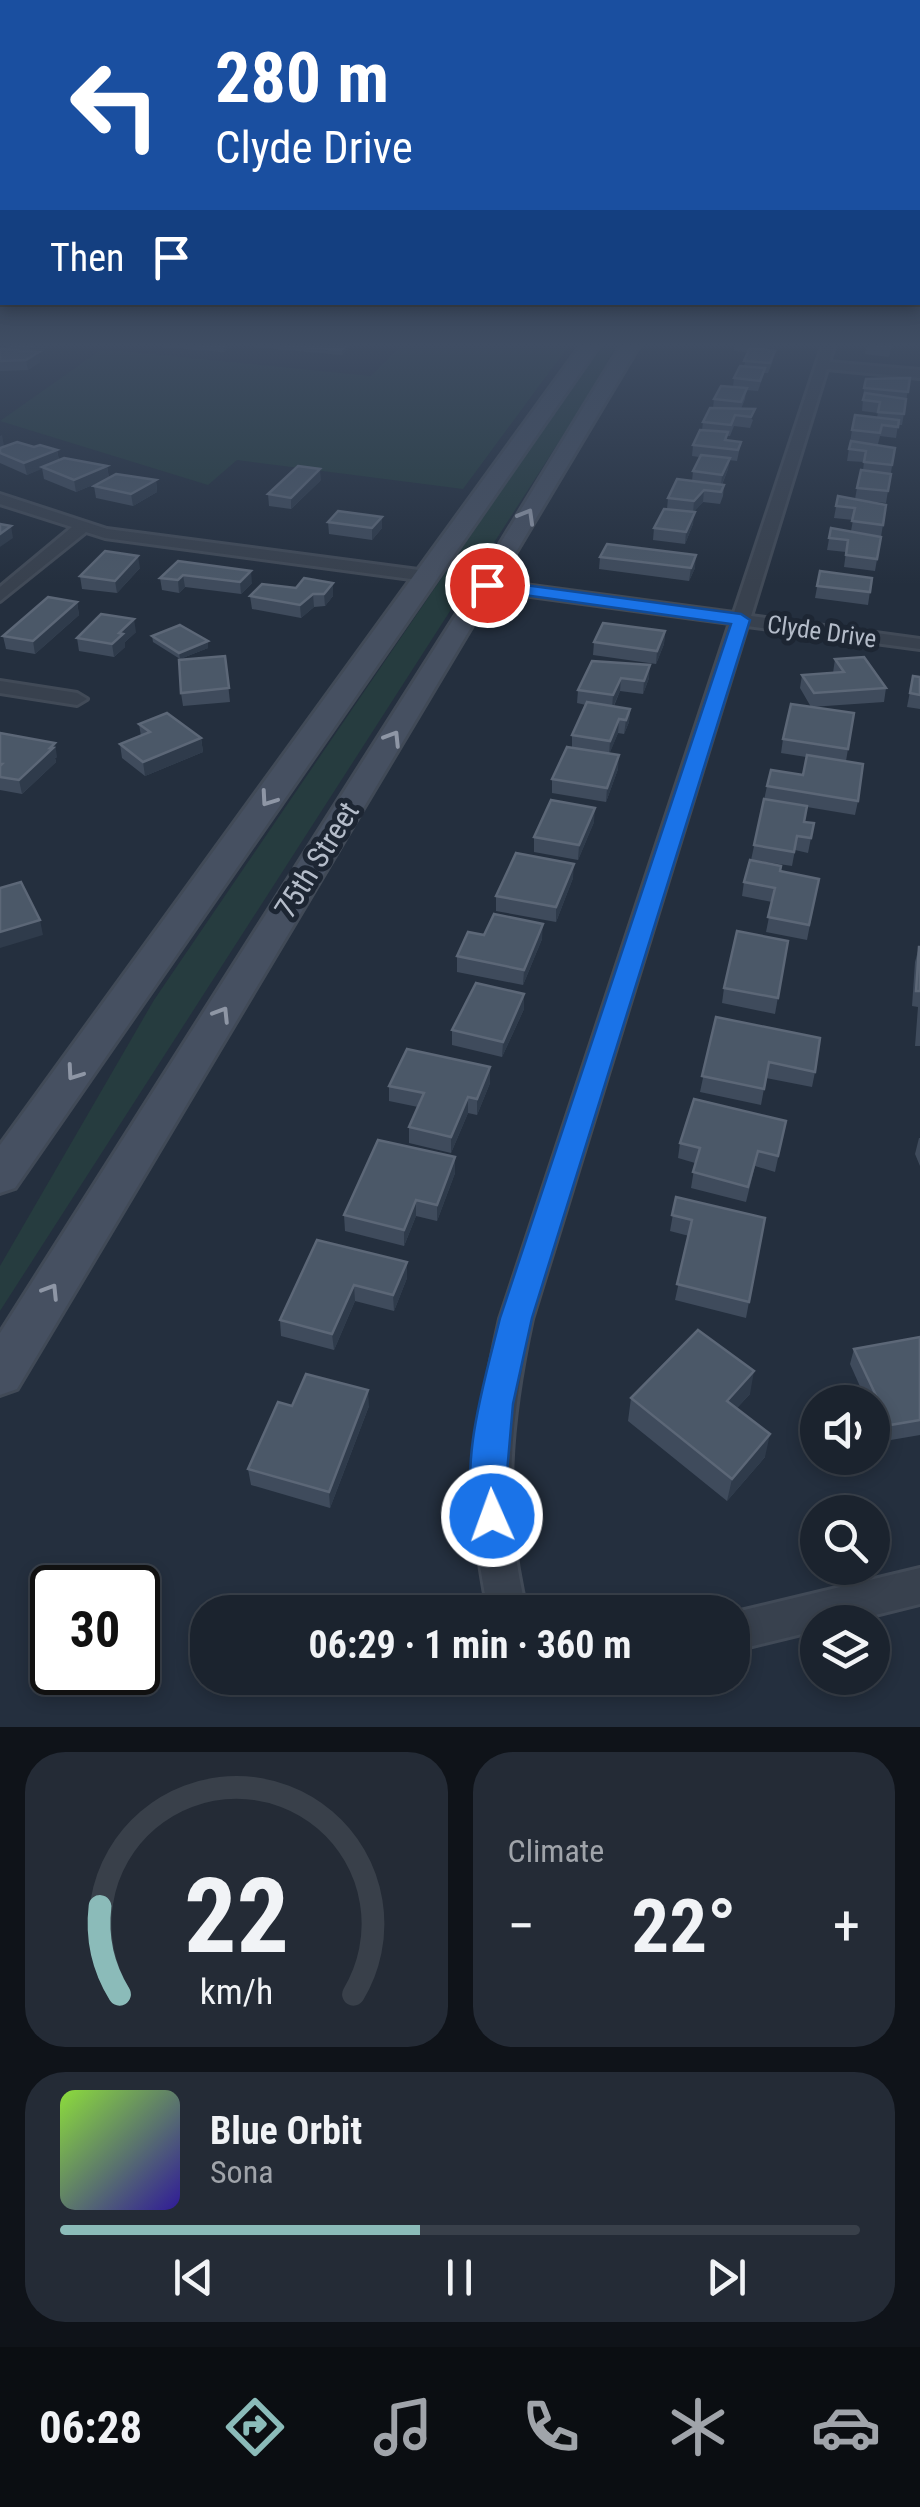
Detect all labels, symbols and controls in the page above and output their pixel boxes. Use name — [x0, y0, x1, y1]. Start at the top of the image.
text: 280 m — [215, 37, 389, 119]
icon: left — [50, 40, 180, 170]
text: Clyde Drive — [215, 121, 413, 174]
icon: arrive — [144, 230, 199, 285]
text: Then — [50, 236, 124, 280]
one-way arrow — [515, 509, 534, 527]
pin — [445, 543, 530, 628]
icon: arrive — [460, 558, 515, 613]
street label: Clyde Drive — [765, 609, 878, 654]
one-way arrow — [381, 731, 400, 749]
one-way arrow — [262, 787, 280, 806]
street label: 75th Street — [267, 795, 366, 924]
one-way arrow — [210, 1007, 229, 1025]
one-way arrow — [67, 1062, 86, 1081]
one-way arrow — [39, 1284, 58, 1302]
map controls — [800, 1385, 890, 1695]
button: sound — [800, 1385, 890, 1475]
position arrow — [440, 1464, 544, 1568]
button: search — [800, 1495, 890, 1585]
speed limit sign: 30 — [30, 1565, 160, 1695]
button: layers — [800, 1605, 890, 1695]
text: 06:29 · 1 min · 360 m — [309, 1623, 631, 1667]
text: Climate — [508, 1832, 604, 1870]
text: 22 — [184, 1856, 289, 1977]
text: 22° — [631, 1882, 736, 1970]
text: − — [508, 1894, 535, 1958]
text: + — [833, 1894, 860, 1958]
text: km/h — [199, 1971, 273, 2013]
text: Blue Orbit — [210, 2109, 362, 2153]
text: Sona — [210, 2153, 273, 2191]
icon: previous — [166, 2250, 221, 2305]
icon: pause — [432, 2250, 487, 2305]
icon: next — [699, 2250, 754, 2305]
icon: directions — [220, 2392, 290, 2462]
icon: music — [368, 2392, 438, 2462]
icon: phone — [516, 2392, 586, 2462]
icon: climate — [663, 2392, 733, 2462]
icon: car — [811, 2392, 881, 2462]
text: 06:28 — [39, 2401, 142, 2454]

